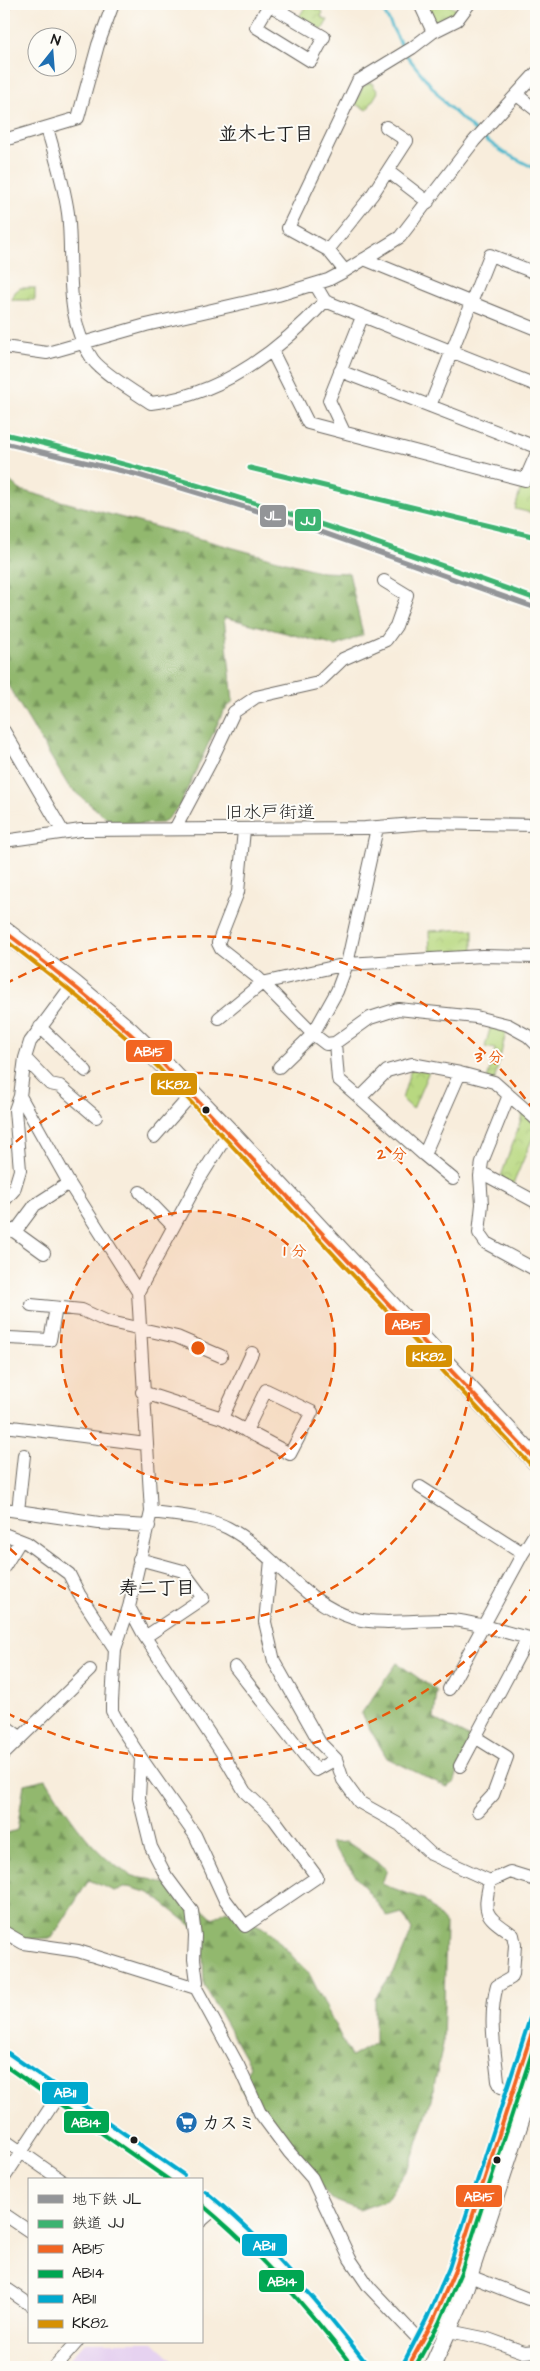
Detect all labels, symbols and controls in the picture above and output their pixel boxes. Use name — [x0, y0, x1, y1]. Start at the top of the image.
north arrow — [28, 28, 78, 78]
text: N — [48, 30, 63, 51]
district label: 並木七丁目 — [218, 121, 314, 148]
line badge: JL — [259, 504, 287, 528]
text: JL — [263, 506, 282, 526]
line badge: JJ — [294, 508, 322, 532]
text: JJ — [300, 511, 316, 531]
street label: 旧水戸街道 — [225, 800, 315, 825]
line badge: AB15 — [125, 1039, 173, 1063]
text: AB15 — [134, 1042, 165, 1062]
text: 3 分 — [474, 1047, 503, 1068]
line badge: KK82 — [150, 1072, 198, 1096]
text: KK82 — [157, 1075, 192, 1095]
unlabelled marker — [201, 1105, 211, 1115]
text: 2 分 — [376, 1144, 407, 1165]
text: 1 分 — [284, 1241, 306, 1262]
line badge: AB15 — [384, 1312, 431, 1336]
text: AB15 — [392, 1315, 423, 1335]
centre of rings — [189, 1339, 207, 1357]
line badge: KK82 — [405, 1344, 453, 1368]
text: KK82 — [412, 1347, 447, 1367]
district label: 寿二丁目 — [119, 1575, 195, 1602]
line badge: AB11 — [41, 2081, 89, 2105]
text: AB11 — [54, 2083, 76, 2103]
line badge: AB14 — [63, 2110, 110, 2134]
supermarket icon: カスミ — [174, 2111, 198, 2135]
place label: カスミ — [202, 2111, 256, 2136]
text: AB14 — [71, 2113, 102, 2133]
unlabelled marker — [129, 2135, 139, 2145]
unlabelled marker — [492, 2155, 502, 2165]
legend — [28, 2178, 202, 2344]
line badge: AB15 — [455, 2184, 503, 2208]
text: AB15 — [464, 2187, 495, 2207]
text: 地下鉄 JL — [72, 2189, 142, 2210]
text: 鉄道 JJ — [72, 2213, 124, 2234]
line badge: AB11 — [241, 2233, 288, 2257]
text: AB11 — [253, 2236, 275, 2256]
text: AB15 — [72, 2239, 105, 2260]
text: AB14 — [72, 2263, 104, 2284]
line badge: AB14 — [258, 2269, 305, 2293]
text: AB14 — [267, 2272, 298, 2292]
text: AB11 — [72, 2289, 96, 2310]
text: KK82 — [72, 2313, 109, 2334]

